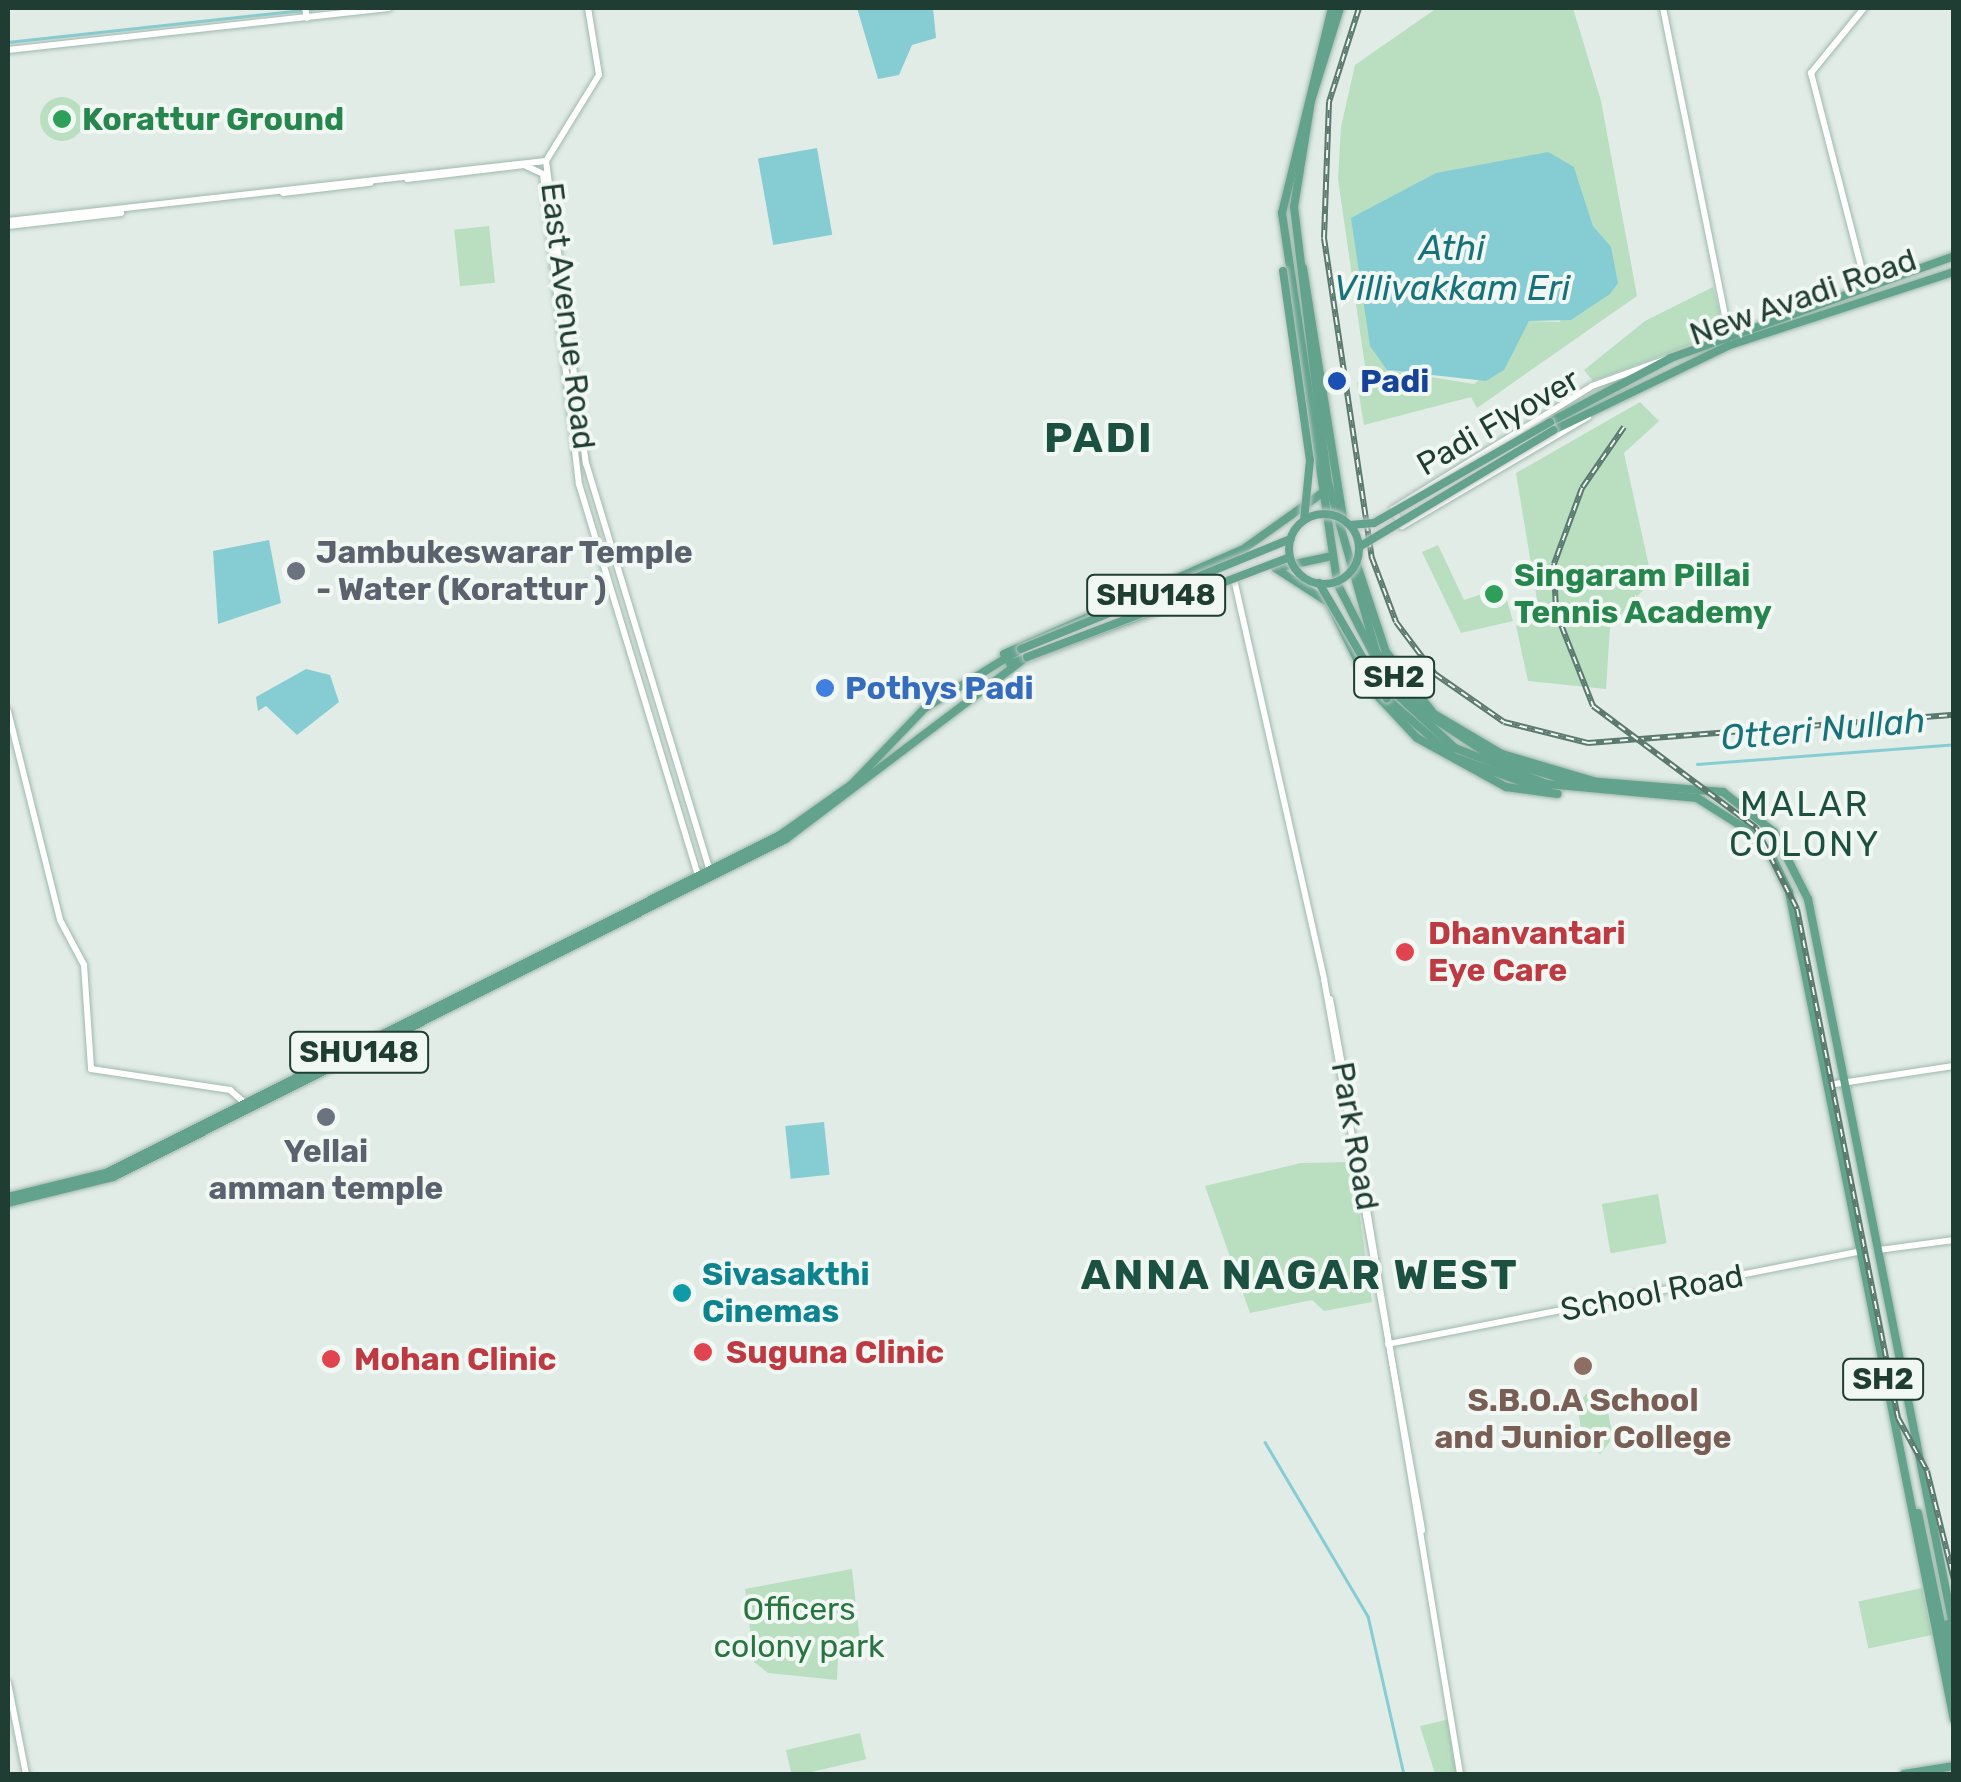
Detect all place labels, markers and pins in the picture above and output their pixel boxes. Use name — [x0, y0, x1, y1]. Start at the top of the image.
place label: Korattur Ground — [82, 100, 345, 138]
marker: Korattur Ground — [51, 108, 73, 130]
place label: Padi — [1360, 362, 1429, 400]
marker: Padi — [1324, 368, 1350, 394]
place label: Jambukeswarar Temple - Water (Korattur ) — [316, 534, 694, 609]
place label: Singaram Pillai Tennis Academy — [1514, 557, 1773, 632]
marker: Jambukeswarar Temple - Water (Korattur ) — [285, 560, 307, 582]
marker: Singaram Pillai Tennis Academy — [1483, 583, 1505, 605]
place label: Pothys Padi — [845, 669, 1034, 707]
marker: Pothys Padi — [814, 677, 836, 699]
place label: Dhanvantari Eye Care — [1428, 915, 1626, 990]
marker: Dhanvantari Eye Care — [1392, 939, 1418, 965]
marker: Yellai amman temple — [315, 1106, 337, 1128]
place label: Yellai amman temple — [208, 1133, 444, 1208]
place label: Sivasakthi Cinemas — [702, 1256, 870, 1331]
marker: Sivasakthi Cinemas — [671, 1282, 693, 1304]
place label: Suguna Clinic — [726, 1333, 944, 1371]
marker: Suguna Clinic — [690, 1339, 716, 1365]
place label: Mohan Clinic — [354, 1340, 556, 1378]
marker: Mohan Clinic — [318, 1346, 344, 1372]
marker: S.B.O.A School and Junior College — [1572, 1355, 1594, 1377]
place label: S.B.O.A School and Junior College — [1434, 1382, 1732, 1457]

